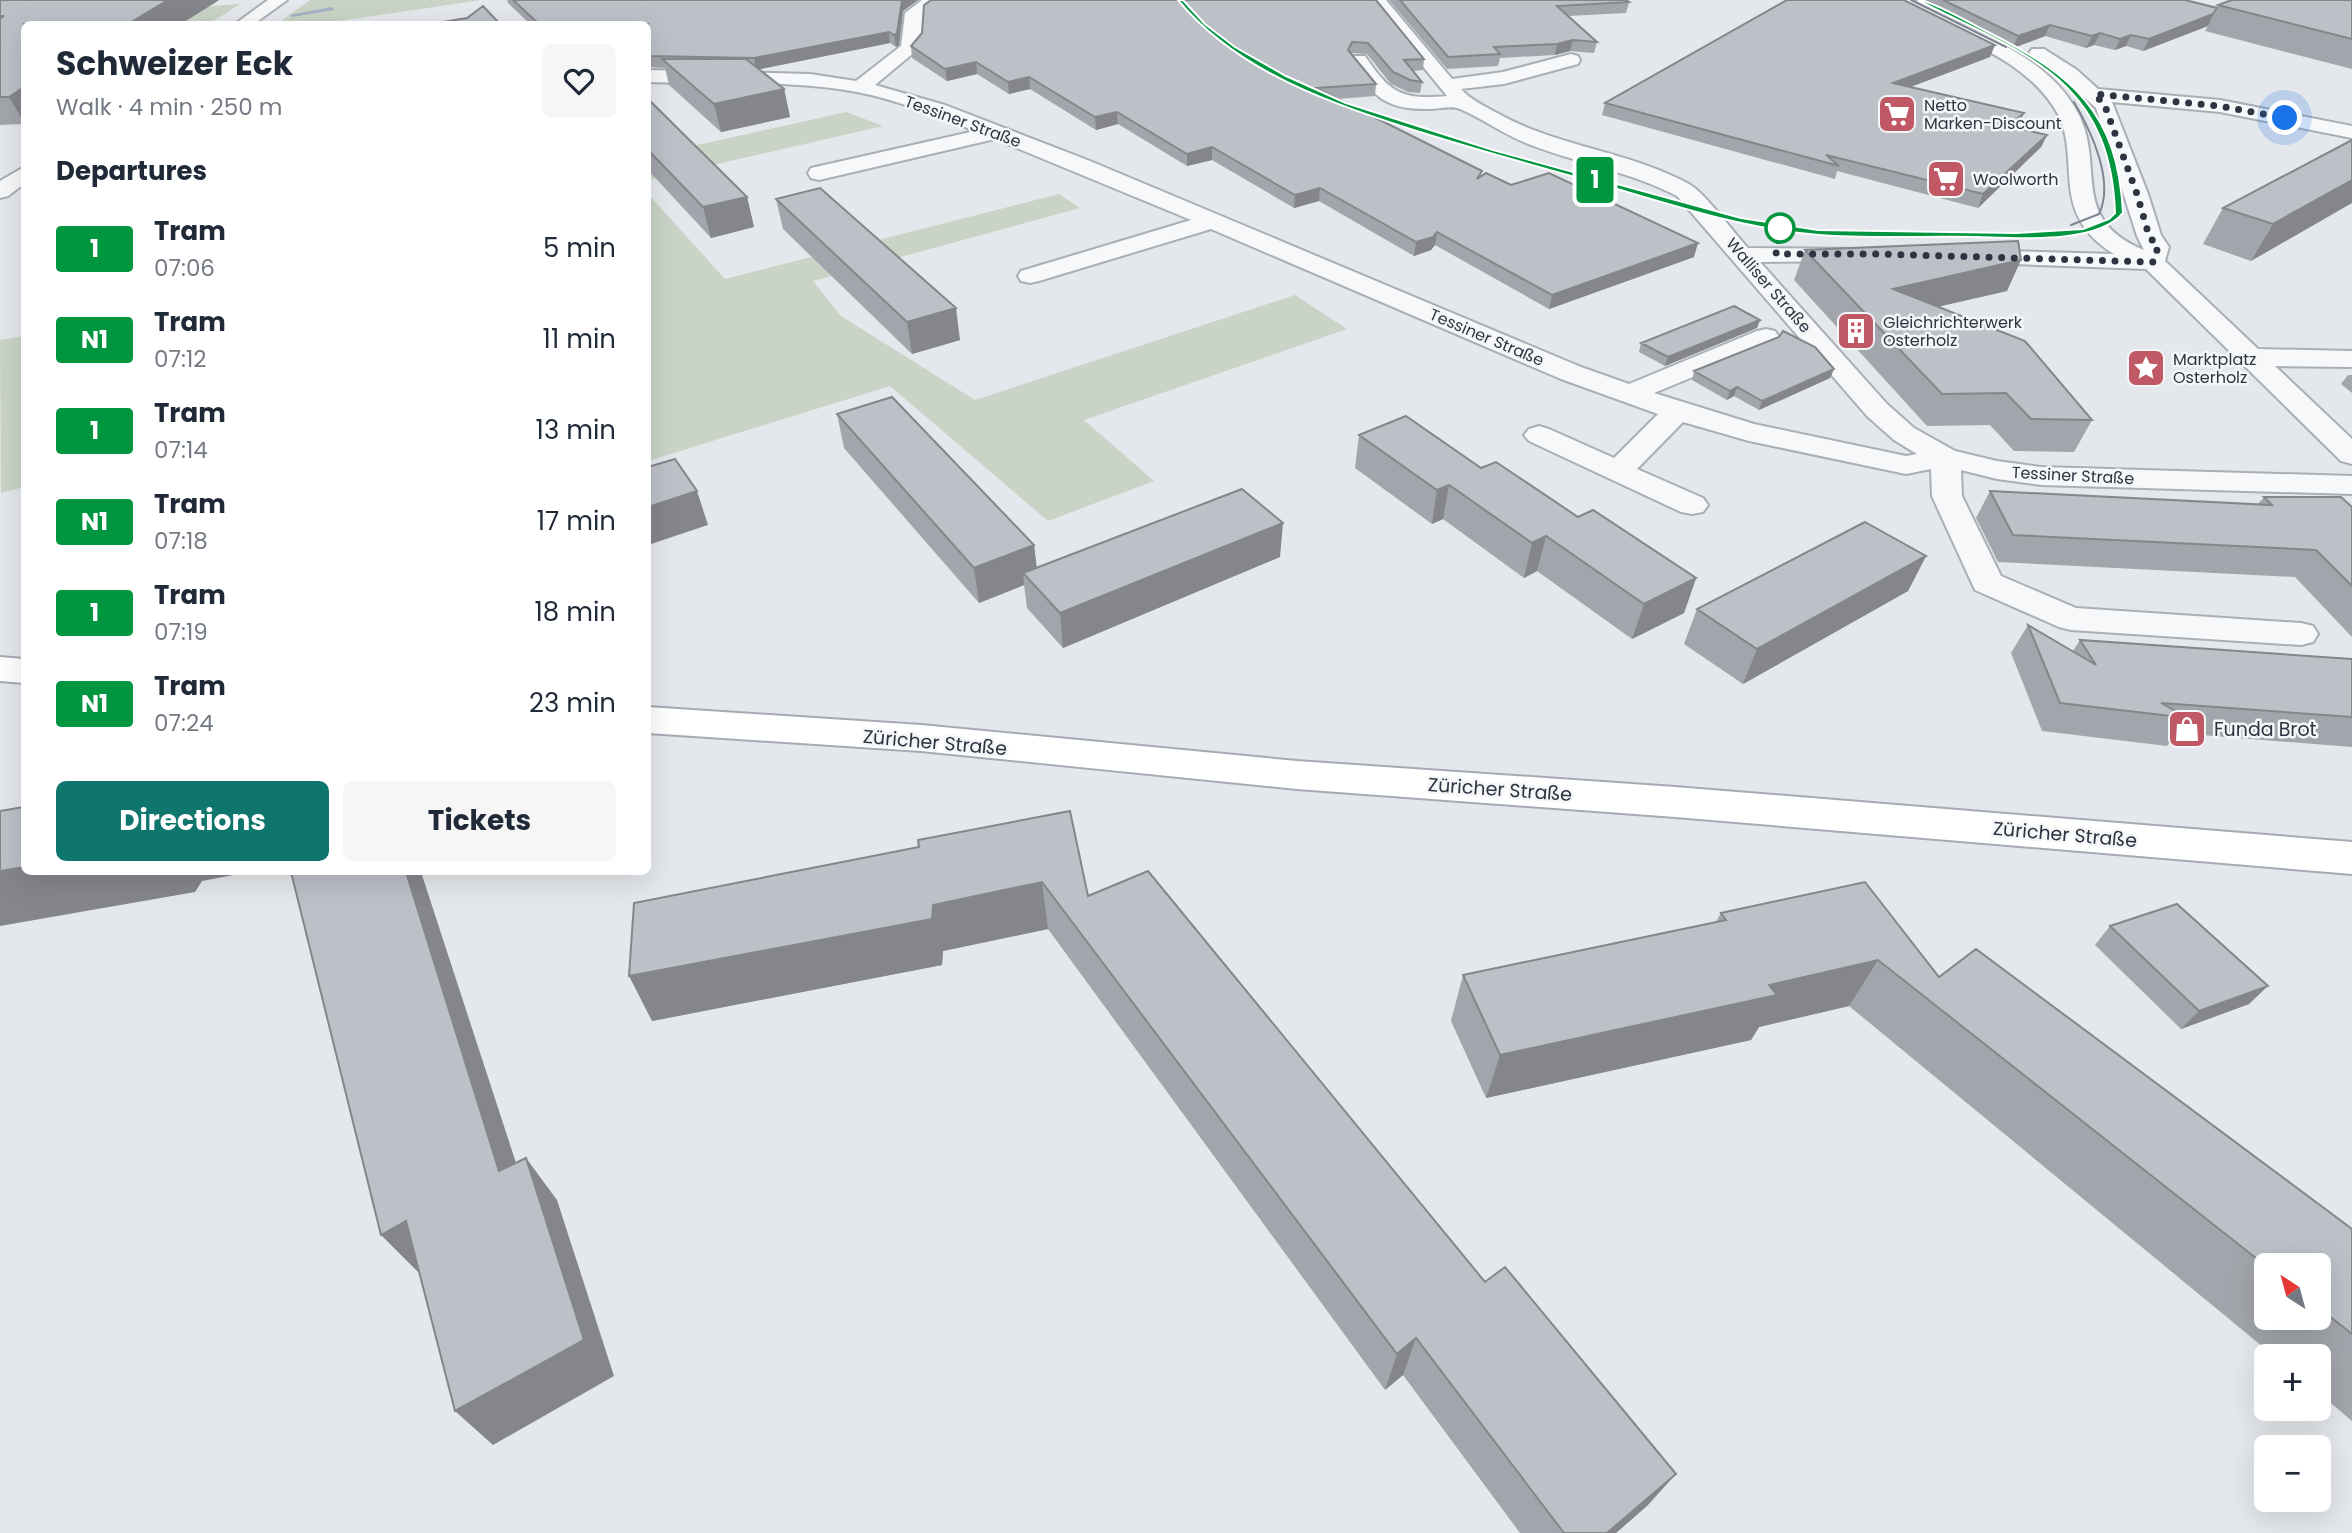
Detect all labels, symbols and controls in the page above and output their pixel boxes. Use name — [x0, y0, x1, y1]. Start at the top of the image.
text: Schweizer Eck — [56, 40, 293, 87]
button: heart — [542, 44, 616, 118]
street label: Tessiner Straße — [901, 90, 1024, 153]
text: Walk · 4 min · 250 m — [56, 91, 282, 123]
supermarket icon: Netto Marken-Discount — [1876, 93, 1918, 135]
place label: Netto Marken-Discount — [1924, 94, 2062, 135]
your location — [2267, 100, 2302, 135]
text: Departures — [56, 153, 207, 189]
line badge: 1 — [1572, 157, 1618, 203]
supermarket icon: Woolworth — [1925, 158, 1967, 200]
text: 1 — [1590, 163, 1600, 196]
place label: Woolworth — [1973, 168, 2058, 191]
text: Tram — [154, 213, 226, 249]
unlabelled marker — [1765, 213, 1795, 243]
text: 5 min — [543, 230, 616, 266]
text: 1 — [90, 232, 99, 265]
street label: Walliser Straße — [1721, 233, 1817, 338]
text: 07:06 — [154, 252, 215, 284]
street label: Tessiner Straße — [1426, 303, 1548, 372]
text: Tram — [154, 304, 226, 340]
building icon: Gleichrichterwerk Osterholz — [1835, 310, 1877, 352]
place label: Gleichrichterwerk Osterholz — [1883, 311, 2023, 352]
text: 11 min — [543, 321, 616, 357]
text: N1 — [81, 323, 108, 356]
text: 07:12 — [154, 343, 207, 375]
place icon: Marktplatz Osterholz — [2125, 347, 2167, 389]
place label: Marktplatz Osterholz — [2173, 348, 2256, 389]
text: Tram — [154, 395, 226, 431]
text: 13 min — [536, 412, 616, 448]
text: 1 — [90, 414, 99, 447]
text: 07:14 — [154, 434, 208, 466]
street label: Tessiner Straße — [2011, 461, 2135, 490]
text: Tram — [154, 486, 226, 522]
text: 17 min — [537, 503, 616, 539]
text: N1 — [81, 505, 108, 538]
text: 07:18 — [154, 525, 208, 557]
text: Tram — [154, 577, 226, 613]
text: 18 min — [535, 594, 616, 630]
text: 1 — [90, 596, 99, 629]
text: 07:19 — [154, 616, 208, 648]
text: Tram — [154, 668, 226, 704]
text: 23 min — [529, 685, 616, 721]
text: N1 — [81, 687, 108, 720]
text: 07:24 — [154, 707, 214, 739]
shop icon: Funda Brot — [2166, 708, 2208, 750]
place label: Funda Brot — [2214, 716, 2317, 743]
street label: Züricher Straße — [862, 723, 1008, 762]
street label: Züricher Straße — [1427, 771, 1573, 808]
button: Directions — [56, 781, 329, 861]
button: Tickets — [343, 781, 616, 861]
street label: Züricher Straße — [1992, 815, 2138, 854]
north arrow — [2254, 1253, 2331, 1330]
map controls — [2254, 1253, 2331, 1512]
button: + — [2254, 1344, 2331, 1421]
button: − — [2254, 1435, 2331, 1512]

